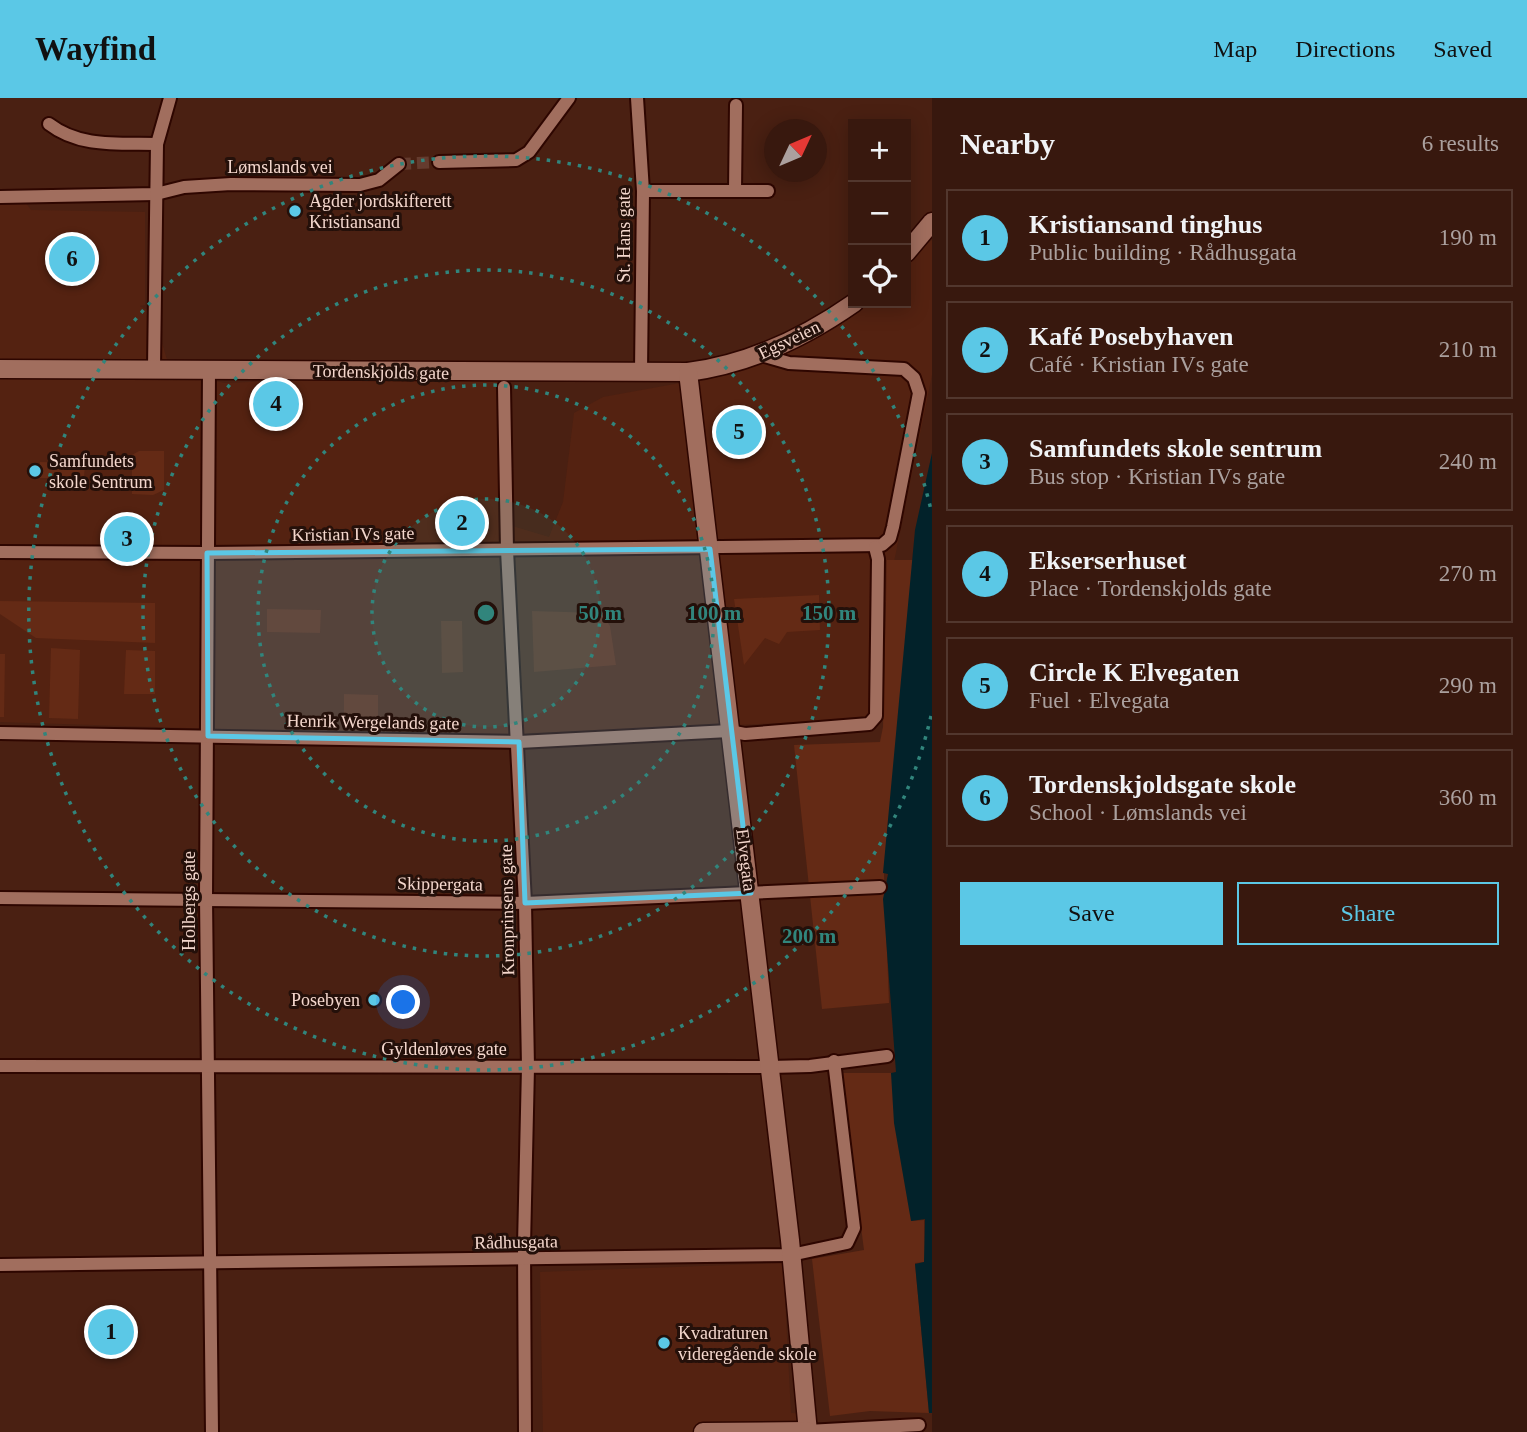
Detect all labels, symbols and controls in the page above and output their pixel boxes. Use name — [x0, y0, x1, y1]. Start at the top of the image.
text: Wayfind — [35, 31, 156, 67]
text: Map — [1213, 36, 1257, 62]
text: Directions — [1295, 36, 1395, 62]
text: Saved — [1433, 36, 1492, 62]
north arrow — [764, 119, 827, 182]
map controls — [848, 119, 911, 308]
button: + — [848, 119, 911, 182]
text: Nearby — [960, 127, 1055, 160]
text: 6 results — [1422, 131, 1499, 156]
street label: Lømslands vei — [227, 157, 333, 177]
button: − — [848, 182, 911, 245]
street label: St. Hans gate — [614, 187, 634, 283]
place label: Agder jordskifterett Kristiansand — [309, 191, 451, 232]
marker: Agder jordskifterett Kristiansand — [287, 203, 303, 219]
text: Kristiansand tinghus — [1029, 210, 1262, 239]
text: 1 — [979, 225, 991, 250]
text: 190 m — [1439, 225, 1497, 250]
pin: 6 — [49, 233, 95, 285]
text: Public building · Rådhusgata — [1029, 240, 1297, 265]
button: locate — [848, 245, 911, 308]
street label: Egsveien — [755, 317, 823, 363]
text: Kafé Posebyhaven — [1029, 322, 1233, 351]
text: 2 — [979, 337, 991, 362]
text: 210 m — [1439, 337, 1497, 362]
text: Café · Kristian IVs gate — [1029, 352, 1249, 377]
street label: Tordenskjolds gate — [313, 361, 449, 383]
pin: 4 — [253, 378, 299, 430]
pin: 5 — [716, 406, 762, 458]
text: Samfundets skole sentrum — [1029, 434, 1322, 463]
text: 3 — [979, 449, 991, 474]
text: 240 m — [1439, 449, 1497, 474]
place label: Samfundets skole Sentrum — [49, 451, 153, 492]
marker: Samfundets skole Sentrum — [27, 463, 43, 479]
text: Bus stop · Kristian IVs gate — [1029, 464, 1285, 489]
pin: 2 — [439, 497, 485, 549]
pin: 3 — [104, 513, 150, 565]
street label: Kristian IVs gate — [291, 523, 415, 545]
text: Ekserserhuset — [1029, 546, 1186, 575]
text: 4 — [979, 561, 991, 586]
text: 270 m — [1439, 561, 1497, 586]
text: Place · Tordenskjolds gate — [1029, 576, 1272, 601]
centre of rings — [474, 601, 498, 625]
text: 50 m — [578, 601, 622, 625]
text: 100 m — [687, 601, 742, 625]
text: 150 m — [802, 601, 857, 625]
text: Circle K Elvegaten — [1029, 658, 1239, 687]
text: 5 — [979, 673, 991, 698]
text: 290 m — [1439, 673, 1497, 698]
text: Fuel · Elvegata — [1029, 688, 1170, 713]
street label: Henrik Wergelands gate — [286, 710, 460, 734]
text: Tordenskjoldsgate skole — [1029, 770, 1296, 799]
text: 6 — [979, 785, 991, 810]
text: 360 m — [1439, 785, 1497, 810]
text: School · Lømslands vei — [1029, 800, 1247, 825]
street label: Elvegata — [732, 828, 760, 892]
street label: Kronprinsens gate — [496, 844, 518, 976]
street label: Holbergs gate — [179, 851, 199, 951]
street label: Skippergata — [397, 873, 483, 895]
button: Save — [960, 882, 1223, 945]
button: Share — [1237, 882, 1499, 945]
text: 200 m — [782, 924, 837, 948]
your location — [386, 985, 420, 1019]
place label: Posebyen — [291, 990, 360, 1010]
marker: Posebyen — [366, 992, 382, 1008]
street label: Gyldenløves gate — [381, 1039, 507, 1059]
street label: Rådhusgata — [474, 1231, 558, 1253]
pin: 1 — [88, 1306, 134, 1358]
place label: Kvadraturen videregående skole — [678, 1323, 816, 1364]
marker: Kvadraturen videregående skole — [656, 1335, 672, 1351]

